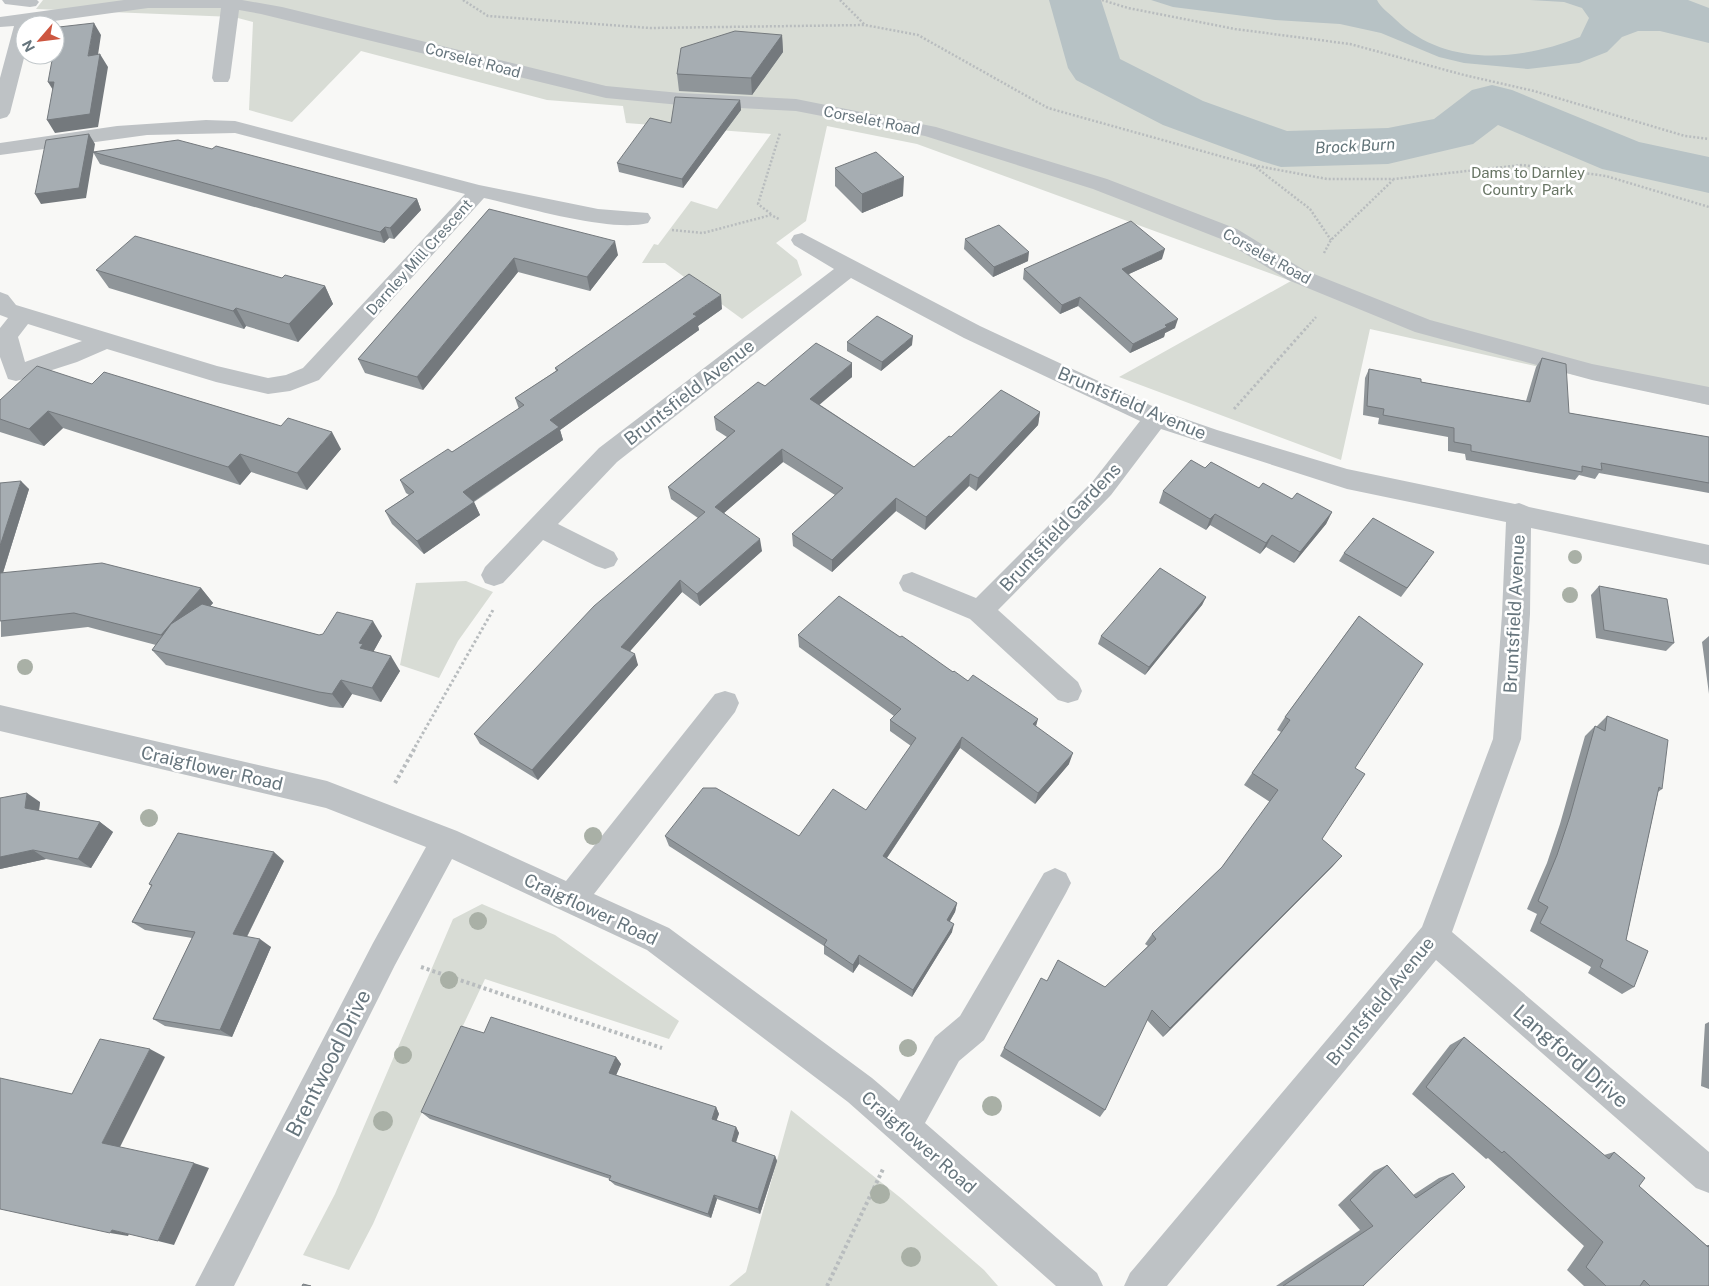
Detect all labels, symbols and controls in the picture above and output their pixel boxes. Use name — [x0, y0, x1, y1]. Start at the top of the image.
north arrow — [15, 15, 65, 65]
text: N — [19, 38, 38, 55]
street label: Corselet Road — [423, 39, 523, 81]
street label: Corselet Road — [822, 102, 922, 138]
water label: Brock Burn — [1315, 134, 1396, 158]
park label: Dams to Darnley Country Park — [1471, 164, 1585, 198]
street label: Darnley Mill Crescent — [363, 196, 476, 318]
street label: Corselet Road — [1220, 225, 1314, 287]
street label: Bruntsfield Avenue — [620, 335, 758, 449]
street label: Bruntsfield Avenue — [1055, 362, 1209, 444]
street label: Bruntsfield Gardens — [995, 458, 1125, 596]
street label: Bruntsfield Avenue — [1499, 534, 1529, 694]
street label: Craigflower Road — [139, 741, 285, 795]
street label: Craigflower Road — [521, 869, 661, 949]
street label: Bruntsfield Avenue — [1322, 933, 1438, 1069]
street label: Brentwood Drive — [280, 985, 376, 1141]
street label: Langford Drive — [1508, 999, 1634, 1113]
street label: Craigflower Road — [857, 1086, 981, 1198]

